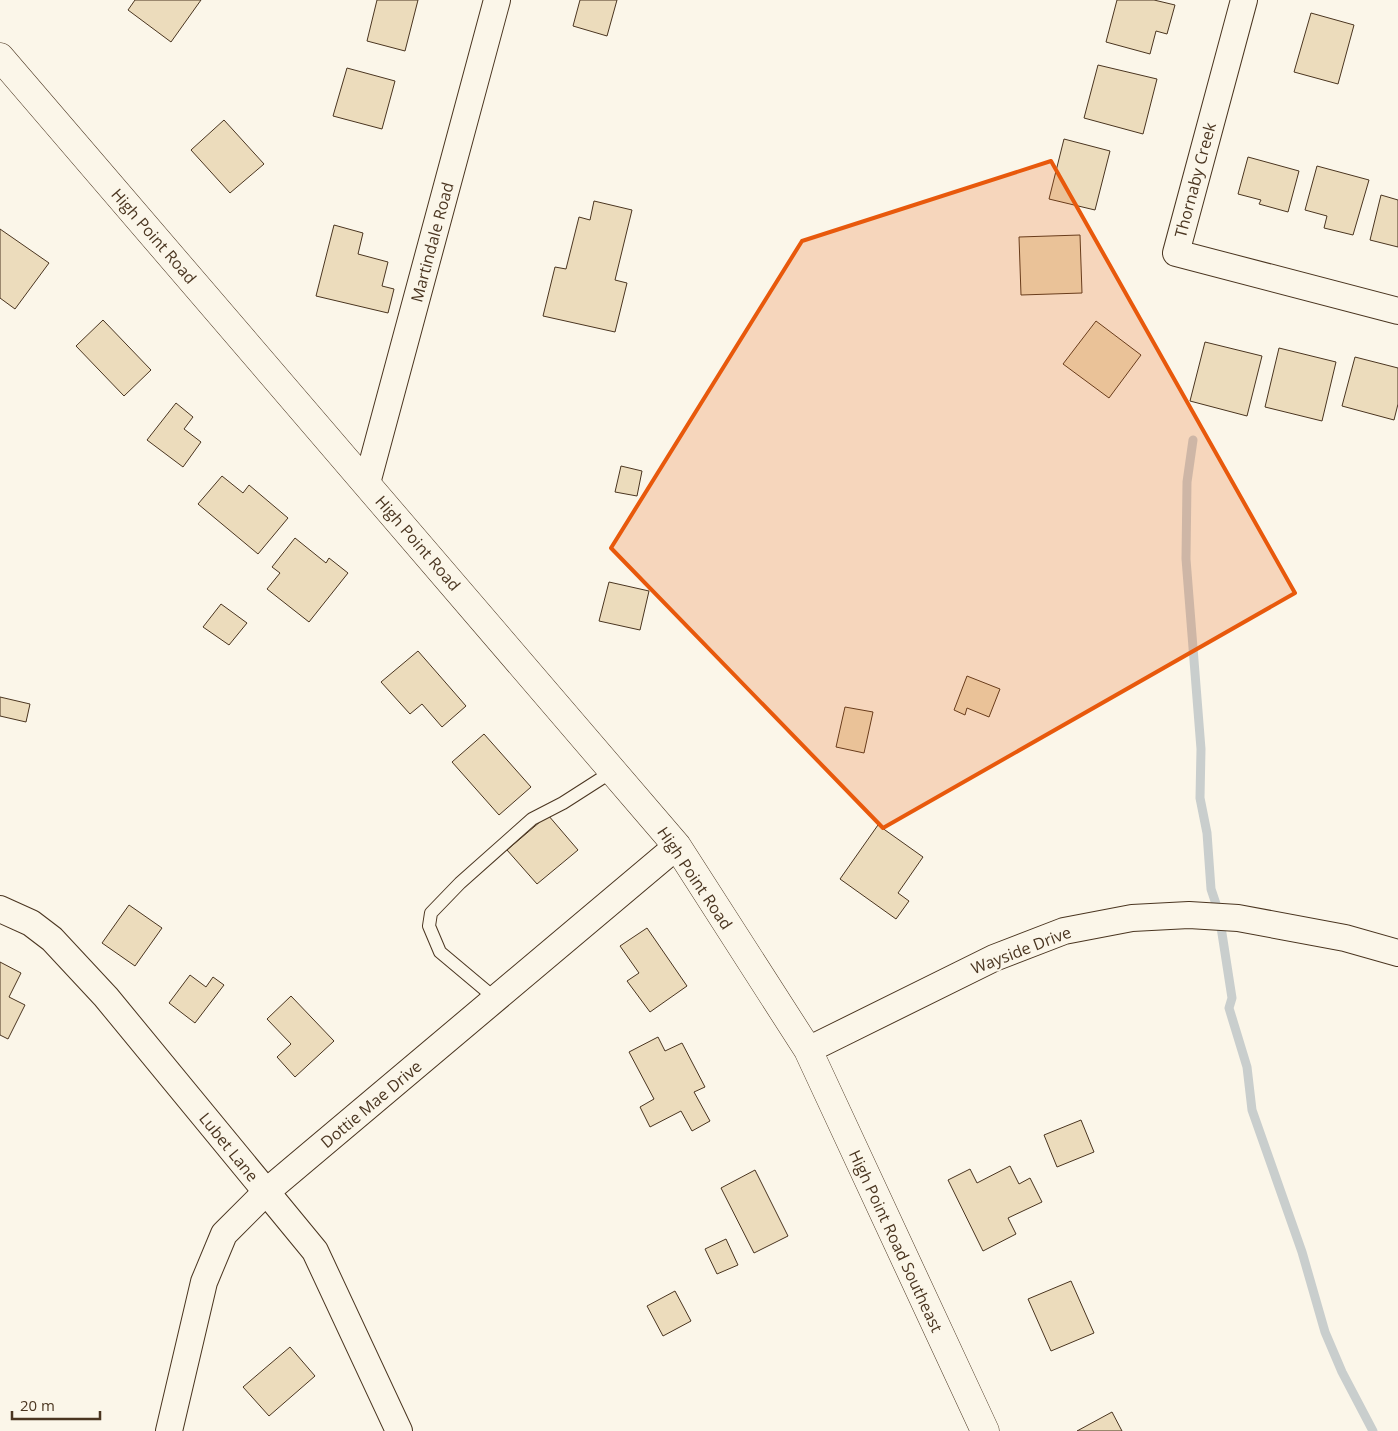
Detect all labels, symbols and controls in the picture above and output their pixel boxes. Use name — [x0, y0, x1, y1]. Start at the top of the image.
street label: Thornaby Creek — [1169, 119, 1221, 240]
street label: Martindale Road — [405, 180, 459, 304]
street label: High Point Road — [106, 184, 202, 288]
street label: High Point Road — [370, 491, 466, 595]
street label: High Point Road — [652, 822, 738, 934]
street label: Wayside Drive — [968, 921, 1074, 979]
street label: Dottie Mae Drive — [316, 1055, 426, 1153]
street label: Lubet Lane — [194, 1108, 264, 1186]
street label: High Point Road Southeast — [844, 1146, 948, 1336]
scale bar — [12, 1388, 100, 1420]
text: 20 m — [20, 1395, 55, 1415]

